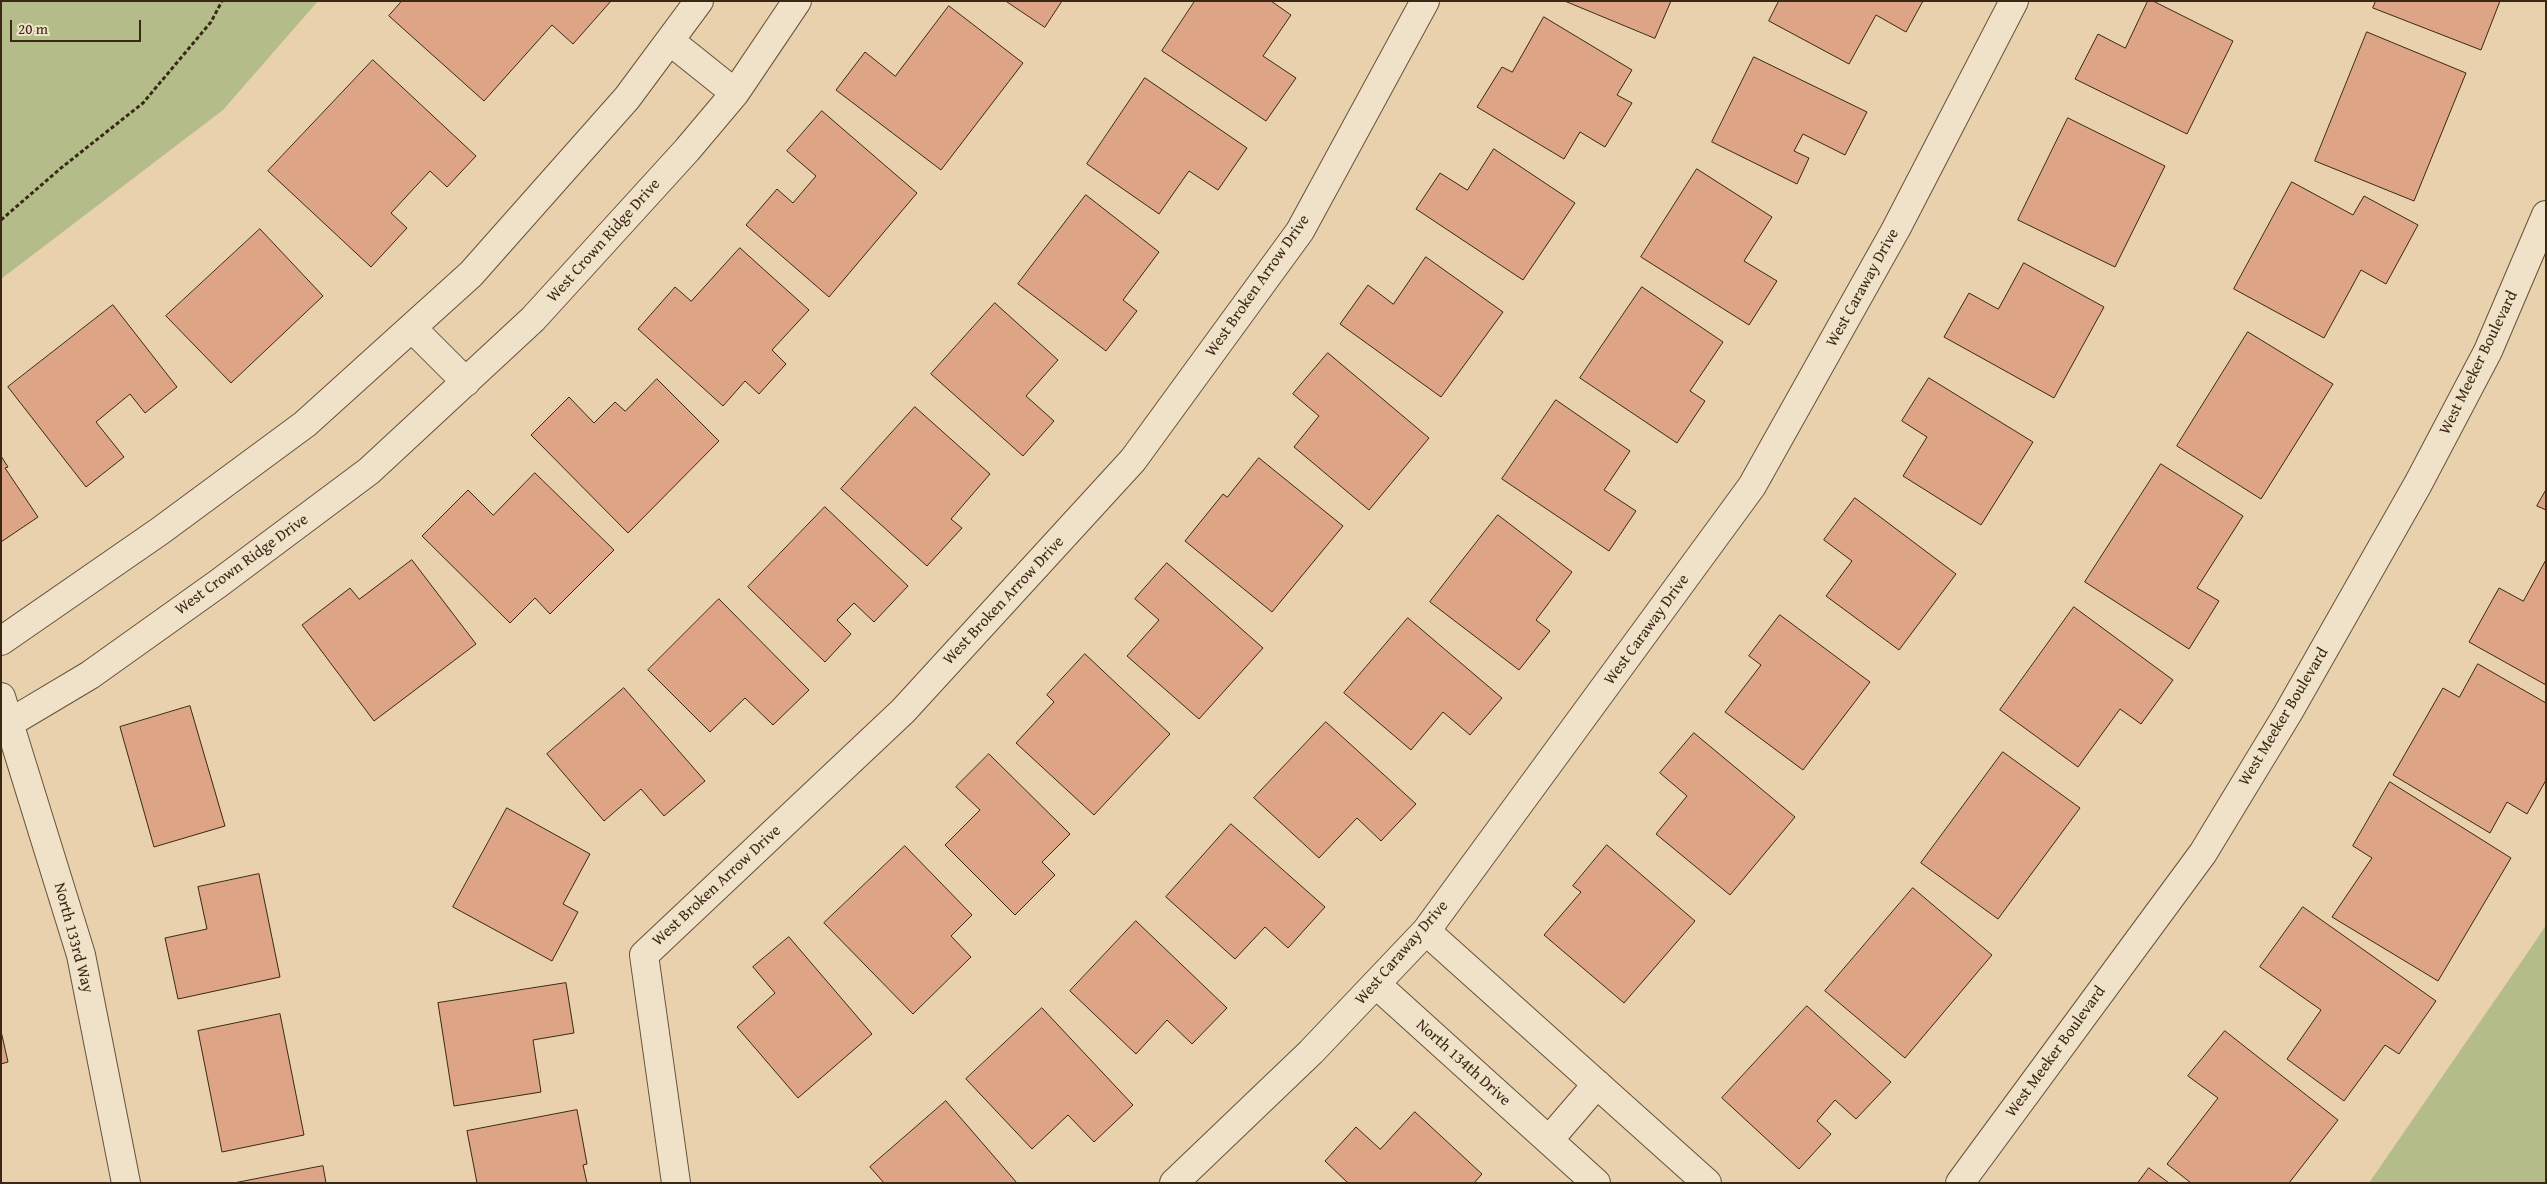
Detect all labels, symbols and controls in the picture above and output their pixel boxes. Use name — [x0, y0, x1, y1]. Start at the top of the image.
scale bar — [12, 10, 144, 42]
text: 20 m — [18, 18, 48, 39]
street label: West Crown Ridge Drive — [543, 175, 665, 307]
street label: West Broken Arrow Drive — [1202, 211, 1314, 361]
street label: West Caraway Drive — [1823, 226, 1903, 350]
street label: West Meeker Boulevard — [2436, 288, 2522, 438]
street label: West Crown Ridge Drive — [172, 510, 312, 620]
street label: West Broken Arrow Drive — [939, 533, 1069, 669]
street label: West Caraway Drive — [1600, 571, 1694, 689]
street label: West Meeker Boulevard — [2235, 644, 2333, 790]
street label: West Broken Arrow Drive — [649, 821, 785, 951]
street label: North 133rd Way — [49, 881, 97, 995]
street label: West Caraway Drive — [1351, 897, 1453, 1009]
street label: West Meeker Boulevard — [2002, 983, 2110, 1121]
street label: North 134th Drive — [1412, 1016, 1514, 1110]

